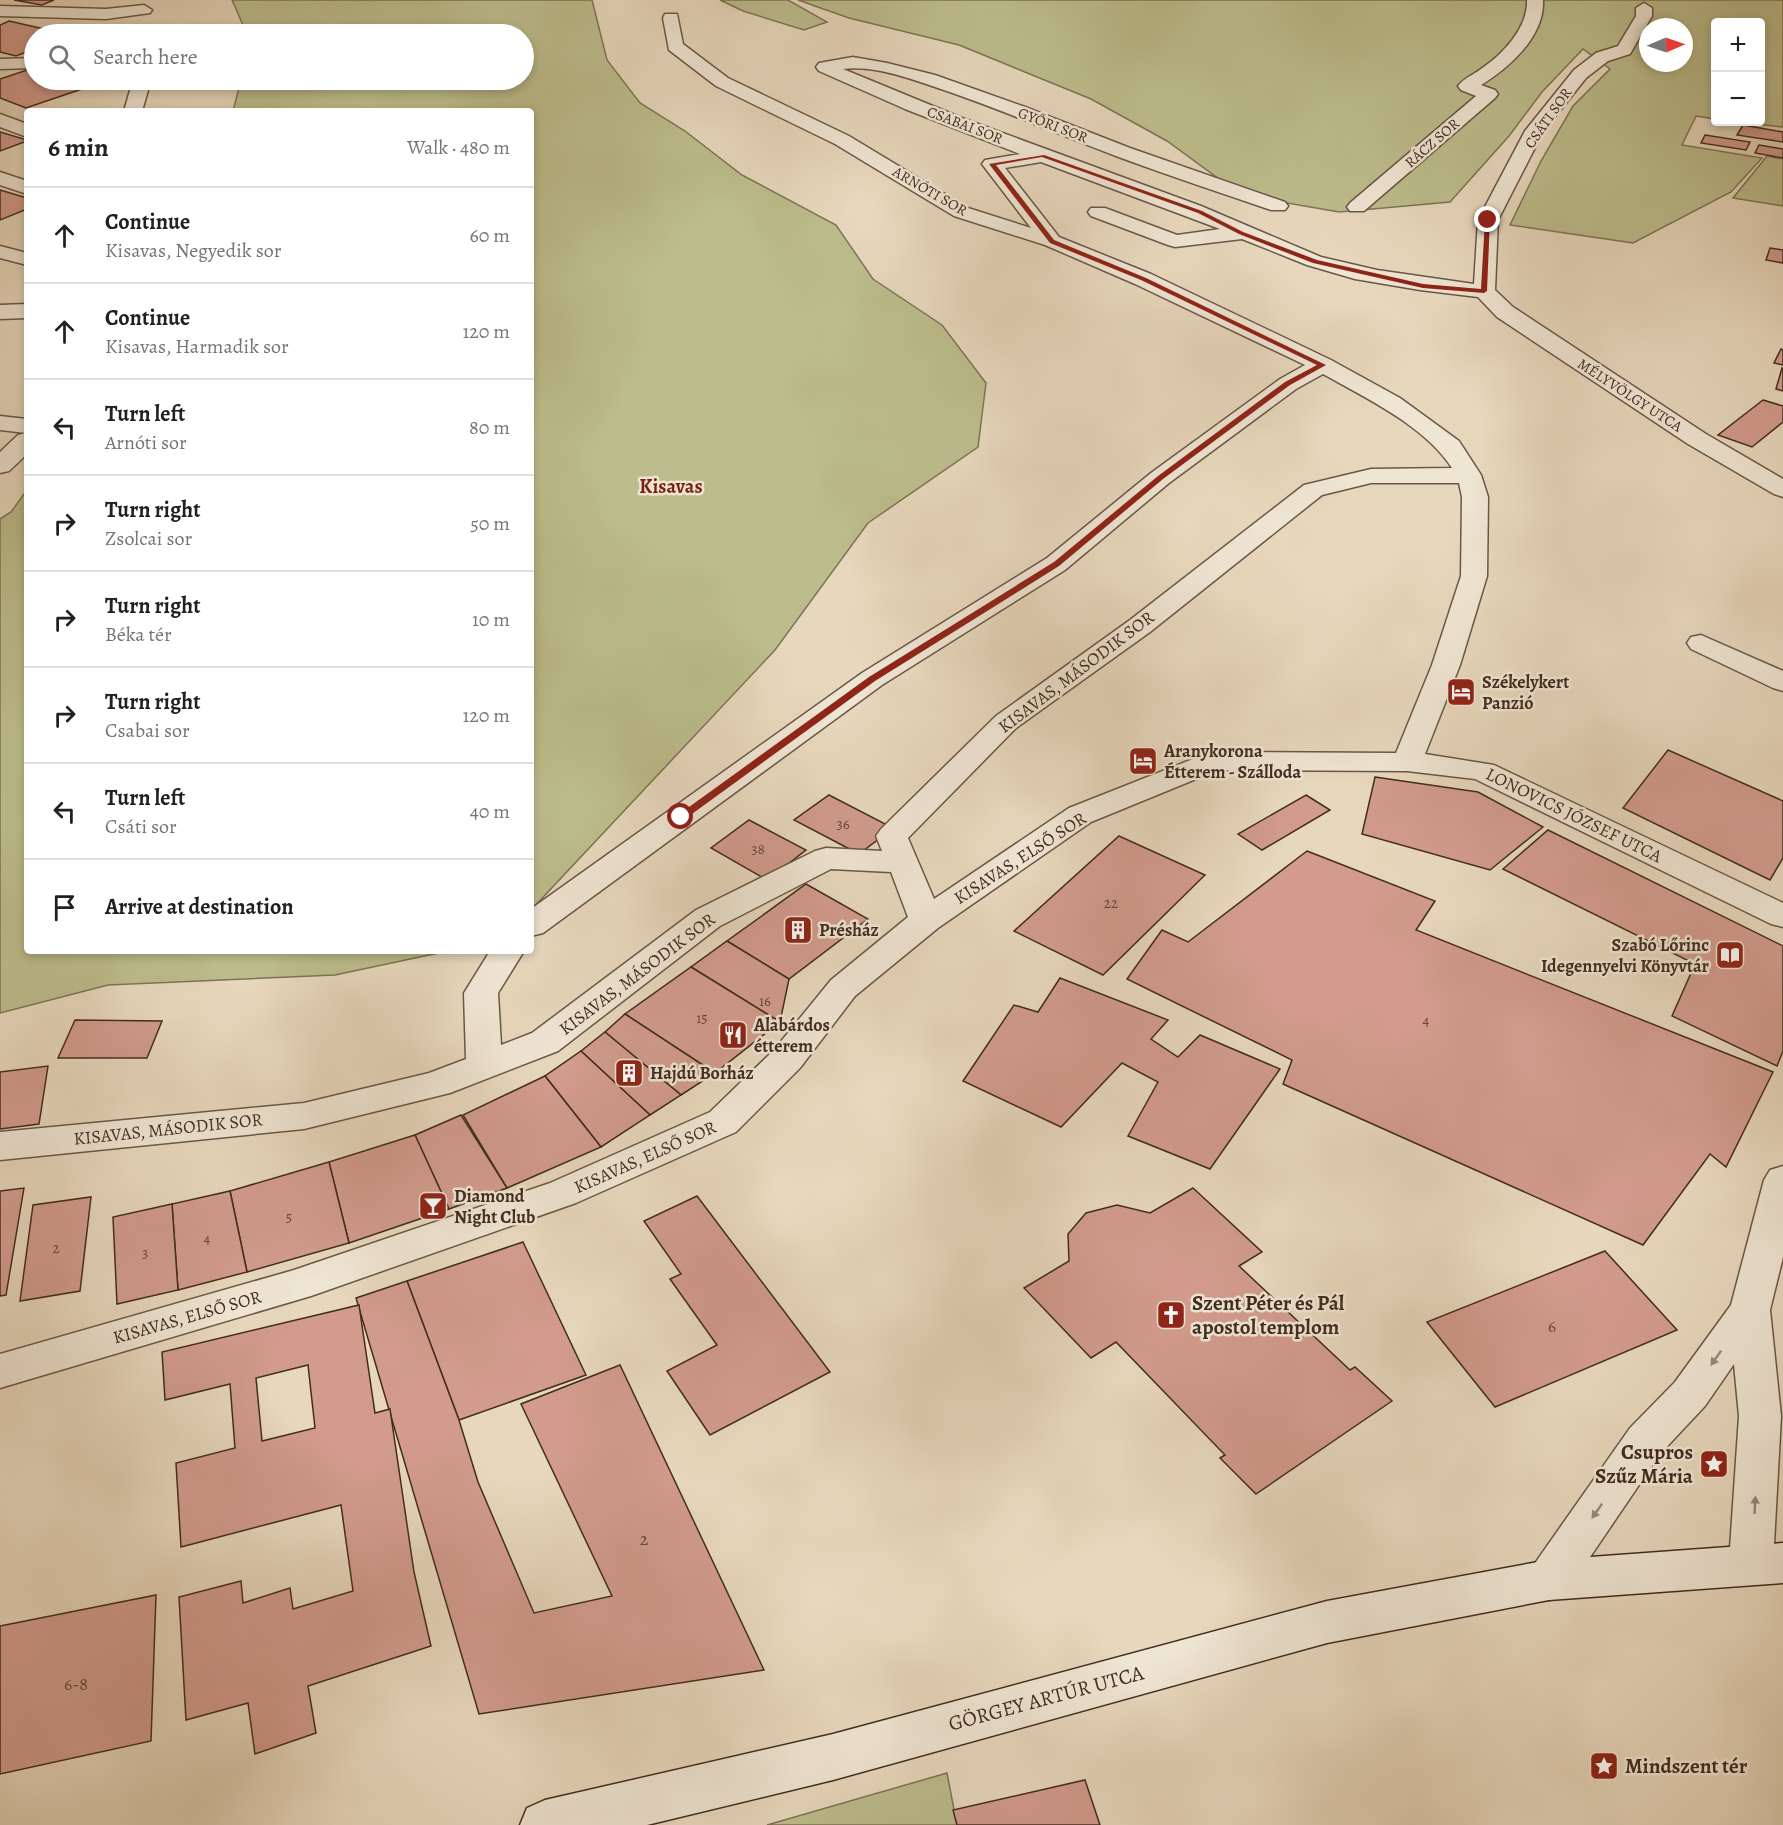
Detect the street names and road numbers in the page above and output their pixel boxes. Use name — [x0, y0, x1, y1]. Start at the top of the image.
street label: CSÁTI SOR — [1520, 83, 1577, 152]
street label: CSABAI SOR — [924, 101, 1007, 149]
street label: GYŐRI SOR — [1015, 103, 1092, 148]
street label: RÁCZ SOR — [1400, 113, 1464, 172]
street label: ARNÓTI SOR — [888, 161, 972, 221]
street label: MÉLYVÖLGY UTCA — [1574, 354, 1686, 437]
street label: KISAVAS, MÁSODIK SOR — [993, 605, 1159, 739]
street label: LONOVICS JÓZSEF UTCA — [1482, 762, 1667, 868]
street label: KISAVAS, ELSŐ SOR — [949, 806, 1091, 910]
street label: KISAVAS, MÁSODIK SOR — [554, 907, 720, 1041]
street label: KISAVAS, MÁSODIK SOR — [72, 1107, 264, 1151]
street label: KISAVAS, ELSŐ SOR — [570, 1115, 720, 1199]
street label: KISAVAS, ELSŐ SOR — [110, 1284, 264, 1350]
street label: GÖRGEY ARTÚR UTCA — [945, 1658, 1147, 1738]

